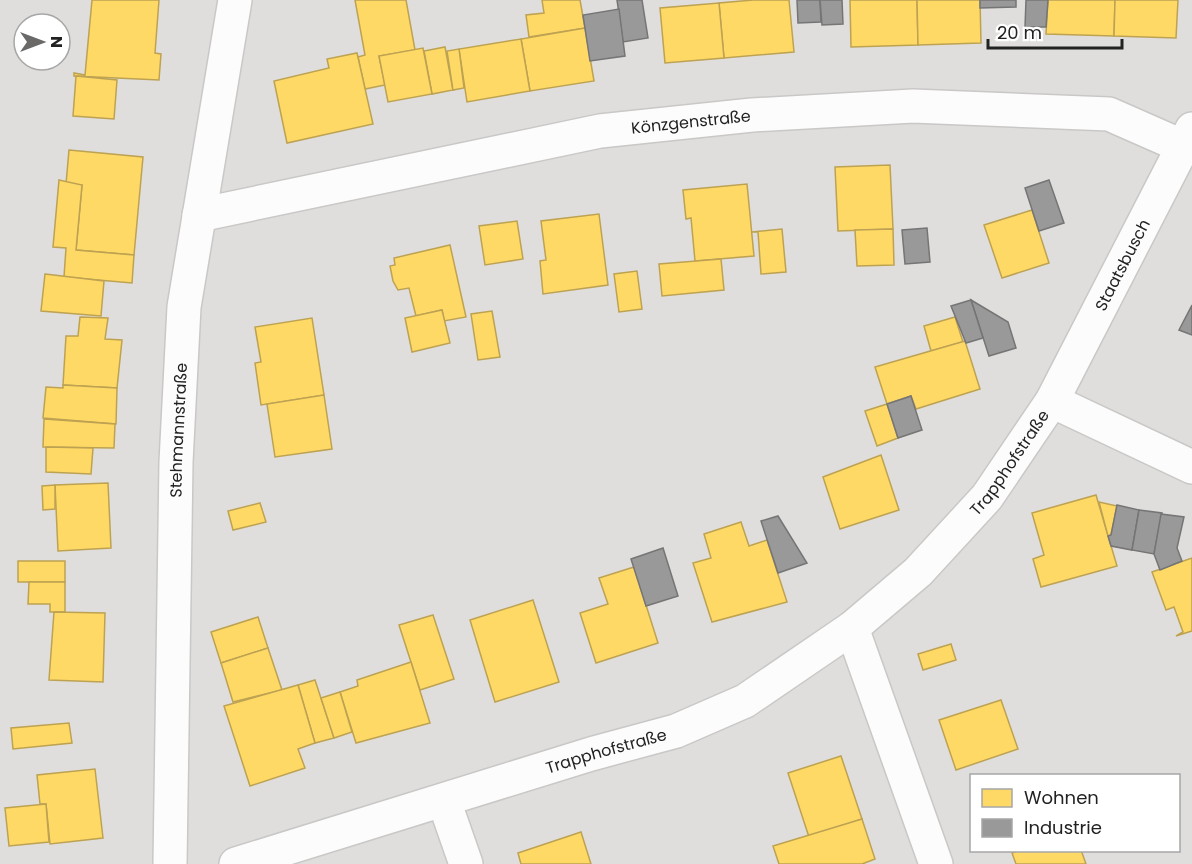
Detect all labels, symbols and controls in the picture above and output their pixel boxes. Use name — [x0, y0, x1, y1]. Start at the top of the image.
north arrow — [12, 12, 72, 72]
scale bar — [988, 12, 1122, 50]
text: 20 m — [997, 20, 1042, 45]
text: N — [45, 36, 68, 48]
street label: Könzgenstraße — [630, 104, 752, 139]
street label: Staatsbusch — [1089, 215, 1155, 315]
street label: Stehmannstraße — [164, 362, 193, 498]
street label: Trapphofstraße — [964, 405, 1055, 520]
street label: Trapphofstraße — [543, 723, 669, 779]
legend — [970, 774, 1180, 852]
text: Wohnen — [1024, 785, 1099, 810]
text: Industrie — [1024, 815, 1102, 840]

